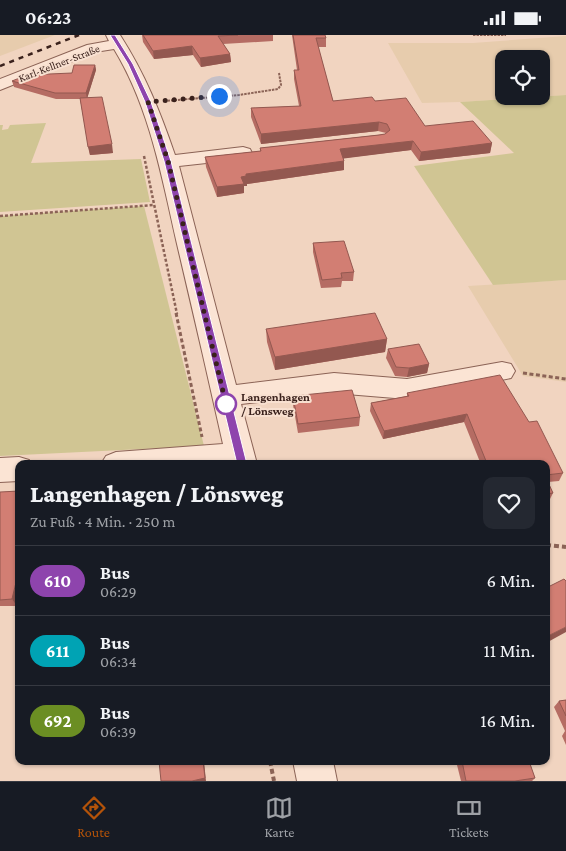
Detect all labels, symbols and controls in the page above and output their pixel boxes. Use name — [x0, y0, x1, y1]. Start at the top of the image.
text: 06:23 — [25, 7, 71, 28]
street label: Karl-Kellner-Straße — [17, 42, 101, 84]
map controls — [495, 50, 550, 105]
button: locate — [495, 50, 550, 105]
your location — [207, 84, 232, 109]
place label: Langenhagen / Lönsweg — [241, 390, 310, 418]
marker: Langenhagen / Lönsweg — [215, 393, 237, 415]
button: heart — [483, 477, 535, 529]
text: Langenhagen / Lönsweg — [30, 480, 283, 507]
text: Zu Fuß · 4 Min. · 250 m — [30, 513, 175, 530]
text: Bus — [100, 562, 130, 583]
text: 6 Min. — [486, 570, 535, 591]
text: 610 — [44, 571, 71, 591]
text: 06:29 — [100, 583, 137, 600]
text: Bus — [100, 632, 130, 653]
text: 11 Min. — [484, 640, 535, 661]
text: 611 — [46, 641, 69, 661]
text: 06:34 — [100, 653, 137, 670]
text: Bus — [100, 702, 130, 723]
text: 16 Min. — [480, 710, 535, 731]
text: 692 — [43, 711, 72, 731]
text: 06:39 — [100, 723, 136, 740]
tab: Route — [77, 794, 110, 840]
tab: Karte — [264, 794, 294, 840]
tab: Tickets — [449, 794, 489, 840]

